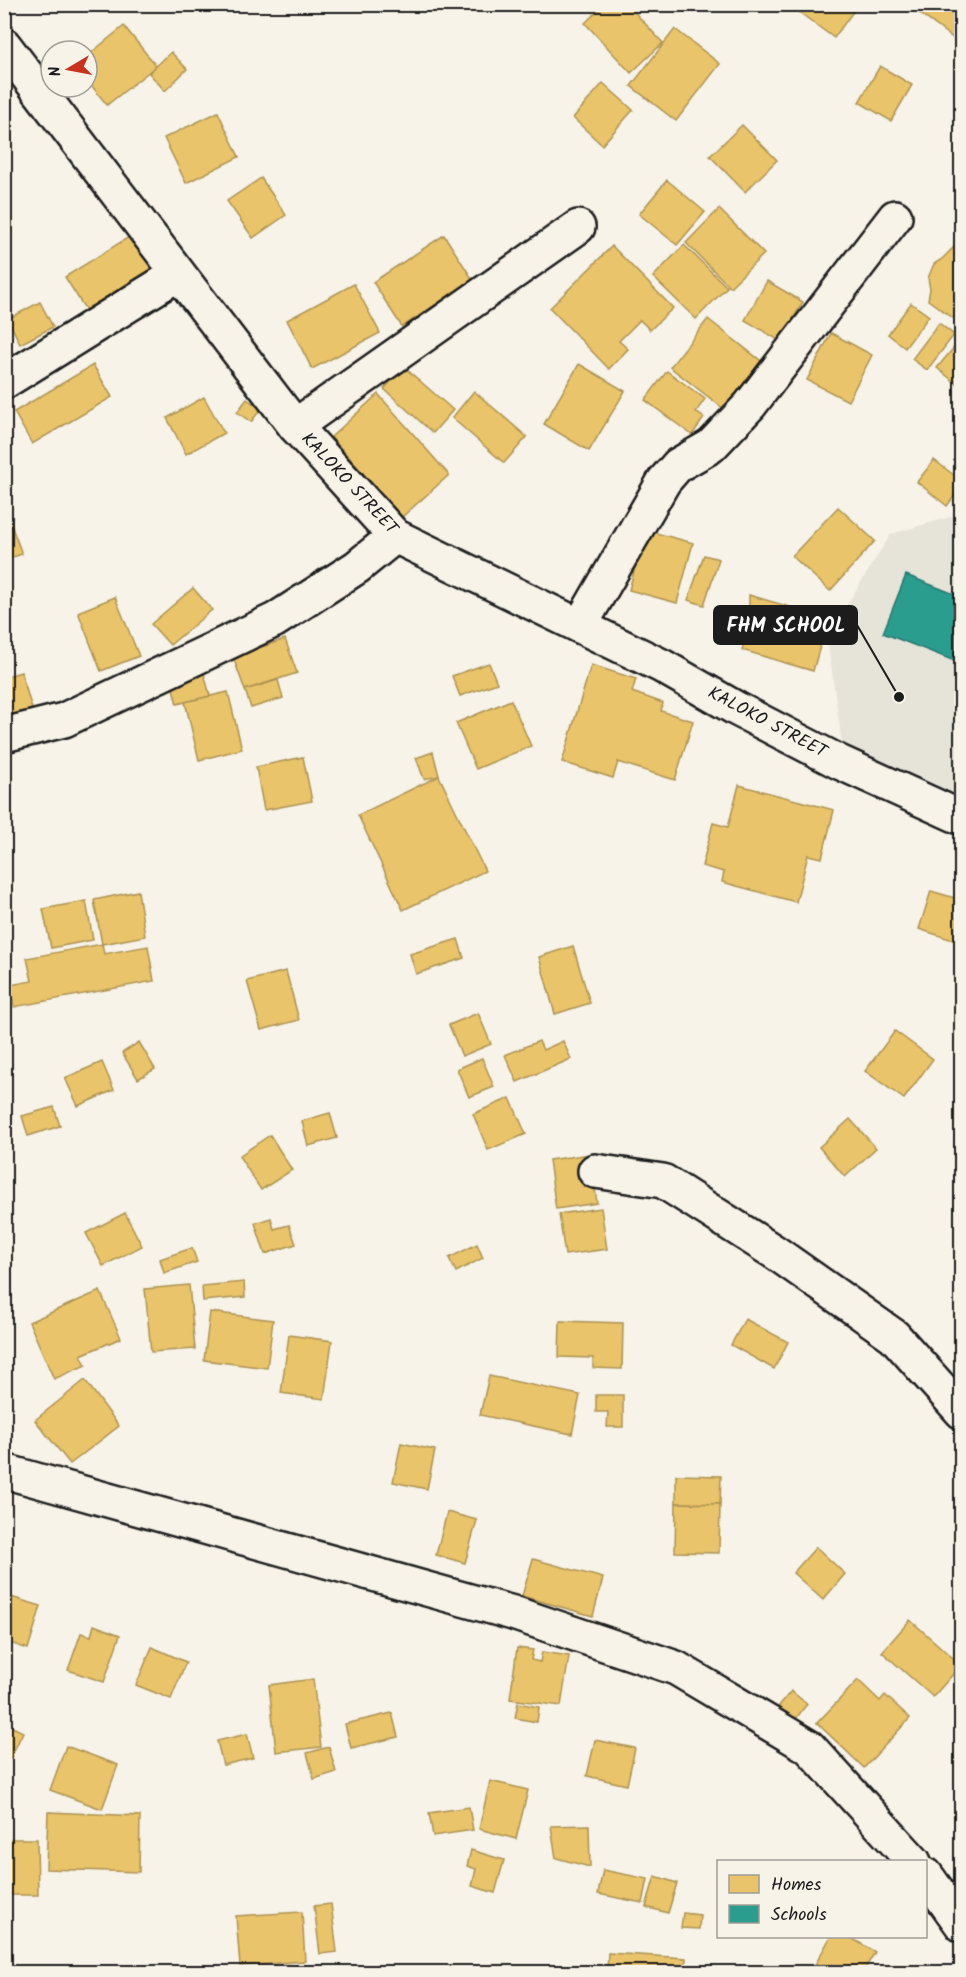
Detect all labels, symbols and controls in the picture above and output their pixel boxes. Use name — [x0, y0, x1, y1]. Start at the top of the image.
north arrow — [39, 39, 99, 99]
text: N — [43, 64, 69, 78]
street label: KALOKO STREET — [293, 426, 405, 543]
callout: FHM SCHOOL — [714, 606, 857, 644]
text: FHM SCHOOL — [727, 611, 845, 643]
street label: KALOKO STREET — [702, 679, 833, 767]
legend — [717, 1860, 927, 1938]
text: Homes — [771, 1871, 822, 1900]
text: Schools — [771, 1901, 827, 1930]

